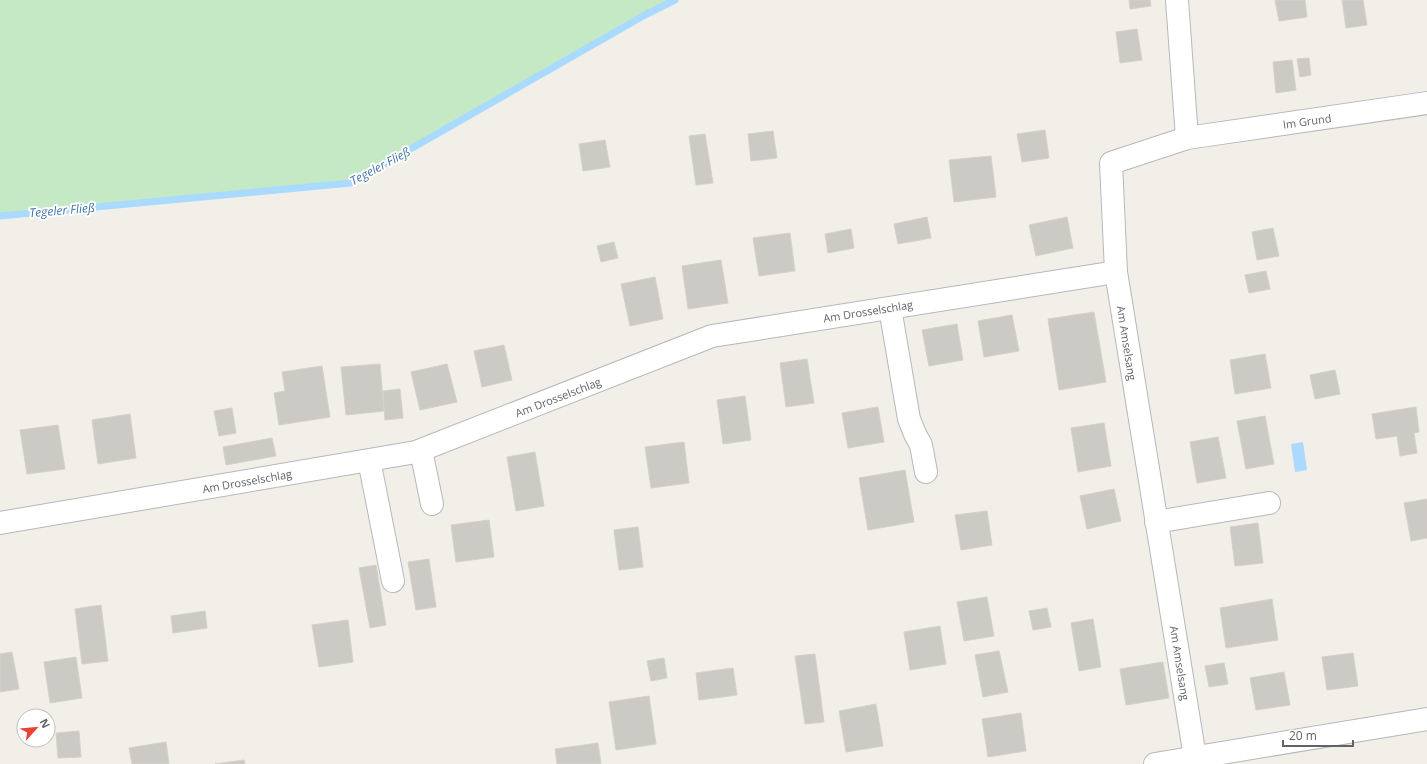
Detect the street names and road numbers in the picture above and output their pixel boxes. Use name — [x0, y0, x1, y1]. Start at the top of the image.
street label: Im Grund — [1282, 110, 1332, 132]
street label: Am Drosselschlag — [822, 296, 914, 325]
street label: Am Amselsang — [1114, 305, 1140, 381]
street label: Am Drosselschlag — [513, 374, 603, 420]
street label: Am Drosselschlag — [201, 466, 293, 496]
street label: Am Amselsang — [1167, 625, 1193, 701]

